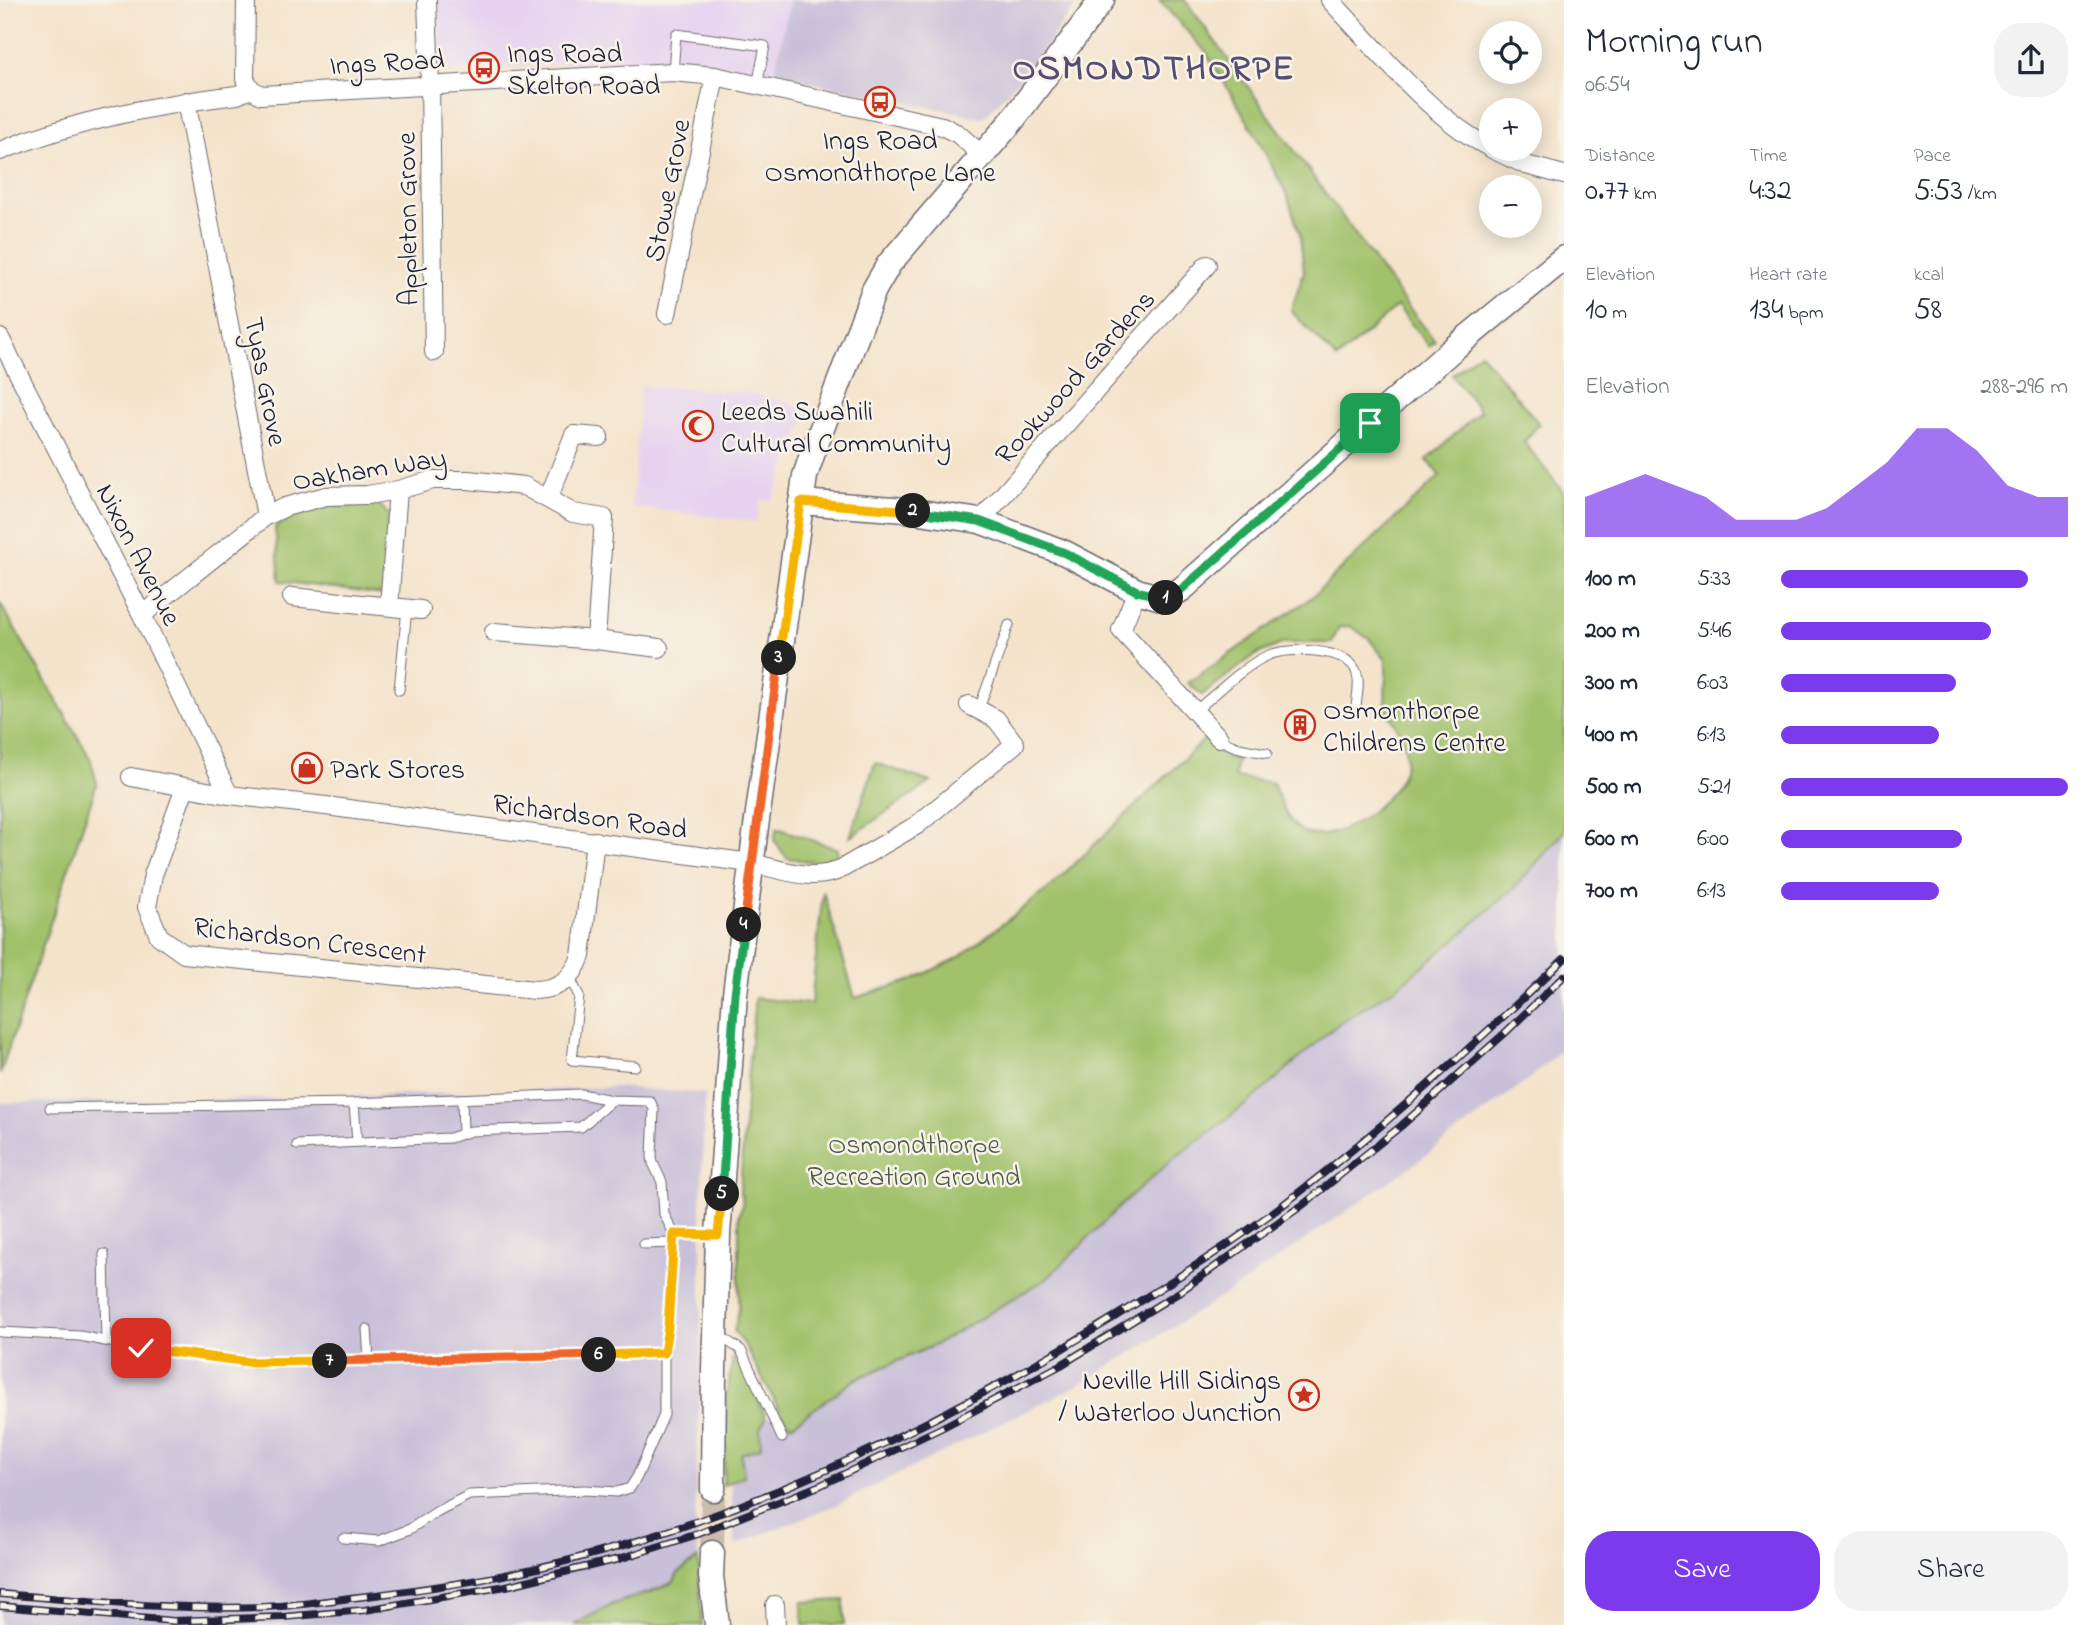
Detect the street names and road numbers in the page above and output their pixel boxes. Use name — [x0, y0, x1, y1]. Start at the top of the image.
street label: Ings Road — [329, 41, 446, 88]
street label: Stowe Grove — [635, 115, 703, 266]
street label: Appleton Grove — [387, 131, 432, 306]
street label: Rookwood Gardens — [987, 282, 1167, 475]
street label: Tyas Grove — [231, 314, 296, 450]
street label: Oakham Way — [290, 439, 449, 504]
street label: Nixon Avenue — [83, 477, 190, 634]
street label: Richardson Road — [489, 785, 690, 852]
street label: Richardson Crescent — [191, 908, 428, 977]

